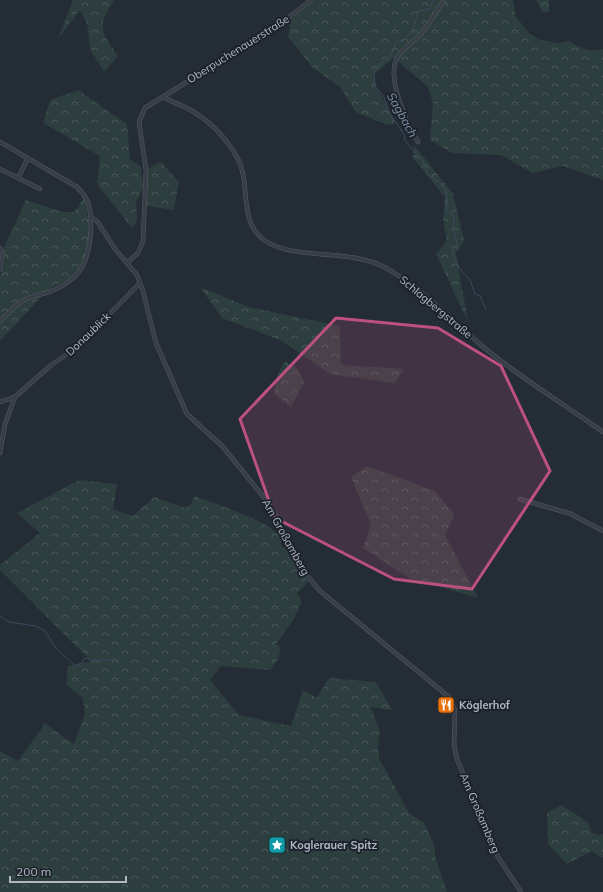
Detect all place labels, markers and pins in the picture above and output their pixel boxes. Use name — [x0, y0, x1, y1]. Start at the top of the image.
restaurant icon: Köglerhof — [436, 695, 456, 715]
place label: Köglerhof — [459, 698, 511, 712]
place icon: Koglerauer Spitz — [267, 835, 287, 855]
place label: Koglerauer Spitz — [290, 838, 377, 852]

